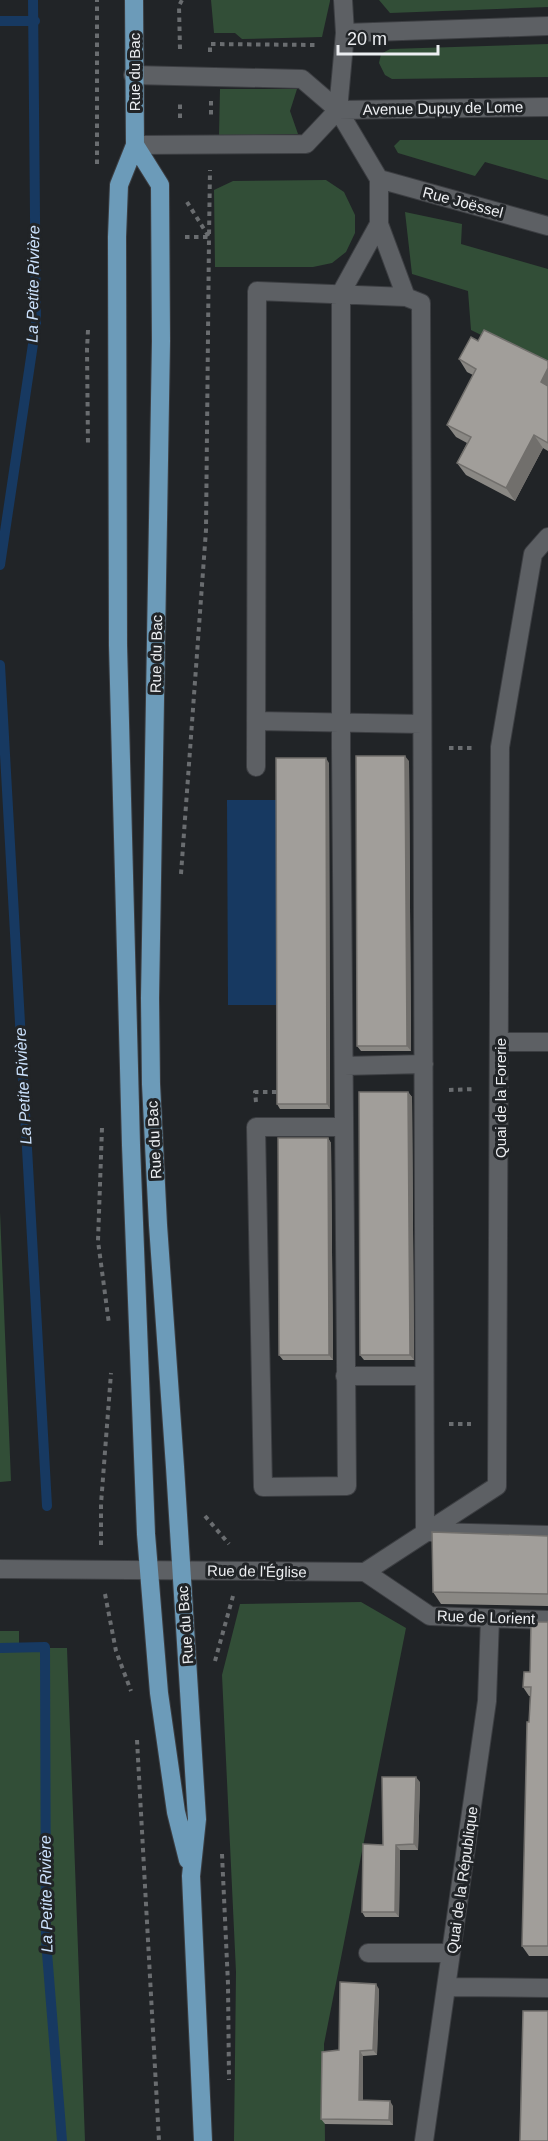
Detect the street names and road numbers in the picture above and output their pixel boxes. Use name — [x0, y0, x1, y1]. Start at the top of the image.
street label: Rue du Bac — [126, 32, 143, 111]
street label: Avenue Dupuy de Lome — [363, 98, 523, 118]
street label: Rue Joëssel — [421, 183, 505, 221]
street label: Rue du Bac — [147, 614, 165, 693]
street label: Quai de la Forerie — [492, 1038, 509, 1158]
street label: Rue du Bac — [143, 1100, 165, 1180]
street label: Rue de l'Église — [207, 1562, 307, 1580]
street label: Rue du Bac — [174, 1585, 196, 1665]
street label: Rue de Lorient — [437, 1607, 536, 1627]
street label: Quai de la République — [443, 1805, 481, 1955]

